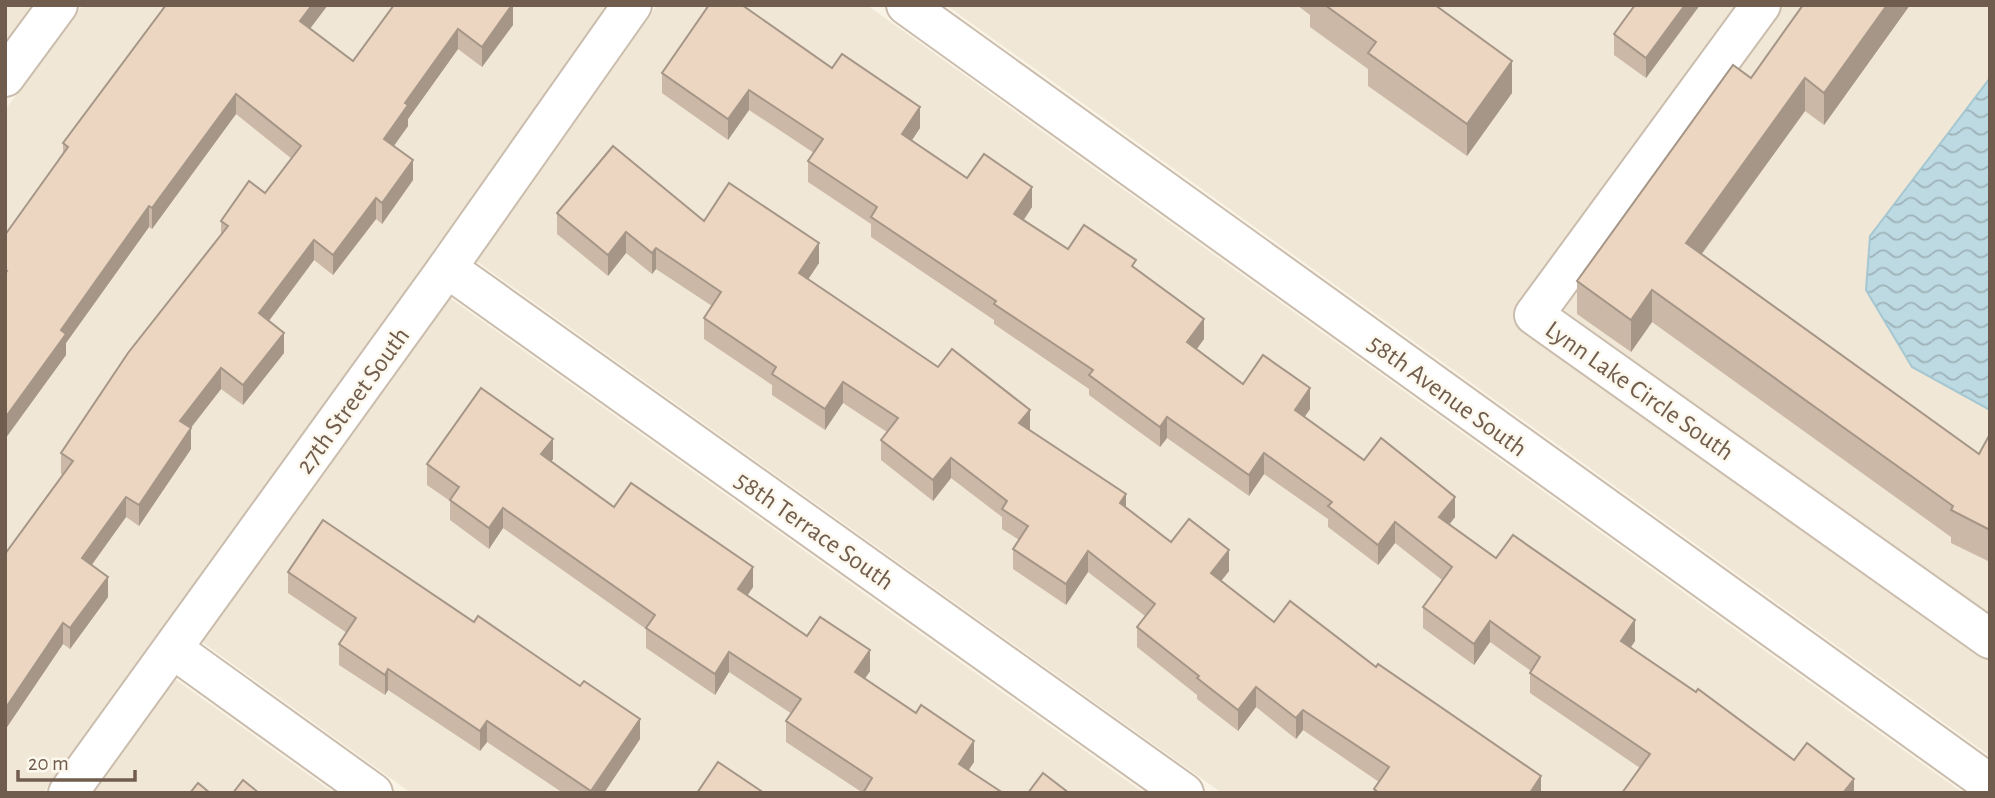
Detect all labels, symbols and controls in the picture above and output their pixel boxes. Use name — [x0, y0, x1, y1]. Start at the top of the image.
street label: Lynn Lake Circle South — [1541, 316, 1738, 465]
street label: 27th Street South — [291, 323, 414, 479]
street label: 58th Avenue South — [1363, 330, 1531, 462]
street label: 58th Terrace South — [730, 467, 898, 595]
scale bar — [18, 738, 135, 782]
text: 20 m — [28, 753, 69, 774]

